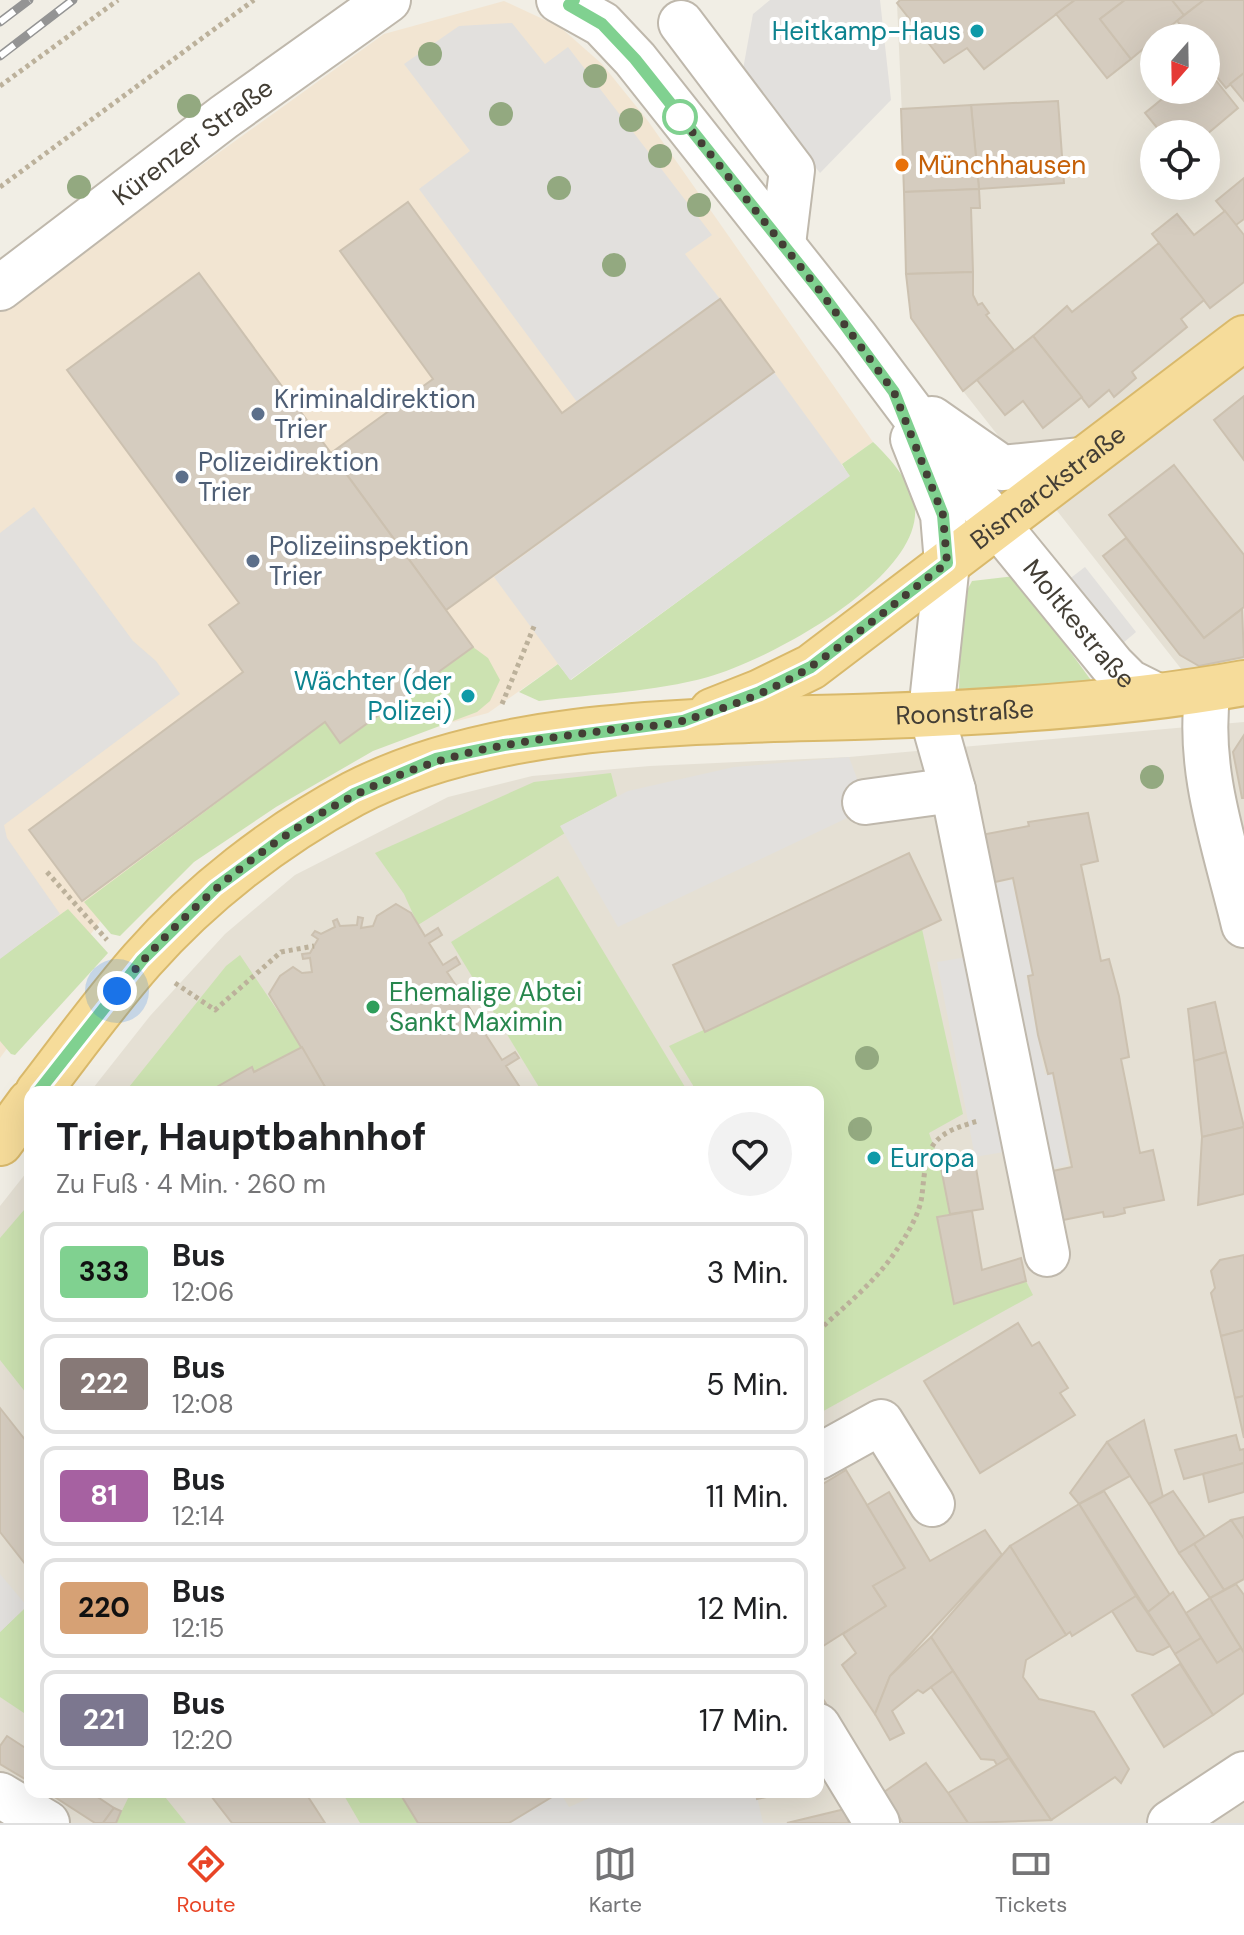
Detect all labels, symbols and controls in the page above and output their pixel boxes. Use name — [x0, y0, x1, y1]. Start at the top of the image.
place label: Heitkamp-Haus — [772, 14, 961, 48]
marker: Heitkamp-Haus — [968, 22, 986, 40]
north arrow — [1140, 24, 1220, 104]
map controls — [1140, 24, 1220, 200]
street label: Kürenzer Straße — [106, 70, 280, 213]
unlabelled marker — [663, 100, 697, 134]
button: locate — [1140, 120, 1220, 200]
place label: Münchhausen — [918, 148, 1086, 182]
marker: Münchhausen — [893, 156, 911, 174]
place label: Kriminaldirektion Trier — [274, 382, 476, 446]
marker: Kriminaldirektion Trier — [249, 405, 267, 423]
street label: Bismarckstraße — [963, 417, 1133, 557]
place label: Polizeidirektion Trier — [198, 445, 379, 509]
marker: Polizeidirektion Trier — [173, 468, 191, 486]
place label: Polizeiinspektion Trier — [269, 529, 469, 593]
marker: Polizeiinspektion Trier — [244, 552, 262, 570]
street label: Moltkestraße — [1015, 552, 1143, 696]
place label: Wächter (der Polizei) — [294, 664, 452, 728]
marker: Wächter (der Polizei) — [459, 687, 477, 705]
street label: Roonstraße — [895, 691, 1035, 733]
your location — [97, 971, 137, 1011]
place label: Ehemalige Abtei Sankt Maximin — [389, 975, 582, 1039]
marker: Ehemalige Abtei Sankt Maximin — [364, 998, 382, 1016]
text: Trier, Hauptbahnhof — [56, 1112, 426, 1162]
button: heart — [708, 1112, 792, 1196]
place label: Europa — [890, 1141, 975, 1175]
marker: Europa — [865, 1149, 883, 1167]
text: Zu Fuß · 4 Min. · 260 m — [56, 1167, 326, 1201]
text: Bus — [172, 1236, 226, 1275]
text: 333 — [79, 1253, 129, 1290]
text: 3 Min. — [707, 1253, 788, 1292]
text: 12:06 — [172, 1275, 234, 1309]
text: Bus — [172, 1348, 226, 1387]
text: 222 — [80, 1365, 128, 1402]
text: 5 Min. — [706, 1365, 788, 1404]
text: 12:08 — [172, 1387, 234, 1421]
text: Bus — [172, 1460, 226, 1499]
text: 81 — [90, 1477, 118, 1514]
text: 11 Min. — [706, 1477, 788, 1516]
text: 12:14 — [172, 1499, 224, 1533]
text: Bus — [172, 1572, 226, 1611]
text: 220 — [78, 1589, 130, 1626]
text: 12 Min. — [698, 1589, 788, 1628]
text: 12:15 — [172, 1611, 224, 1645]
text: Bus — [172, 1684, 226, 1723]
text: 221 — [83, 1701, 125, 1738]
text: 17 Min. — [699, 1701, 788, 1740]
text: 12:20 — [172, 1723, 233, 1757]
tab: Route — [177, 1842, 235, 1919]
tab: Karte — [589, 1842, 642, 1919]
tab: Tickets — [995, 1842, 1067, 1919]

